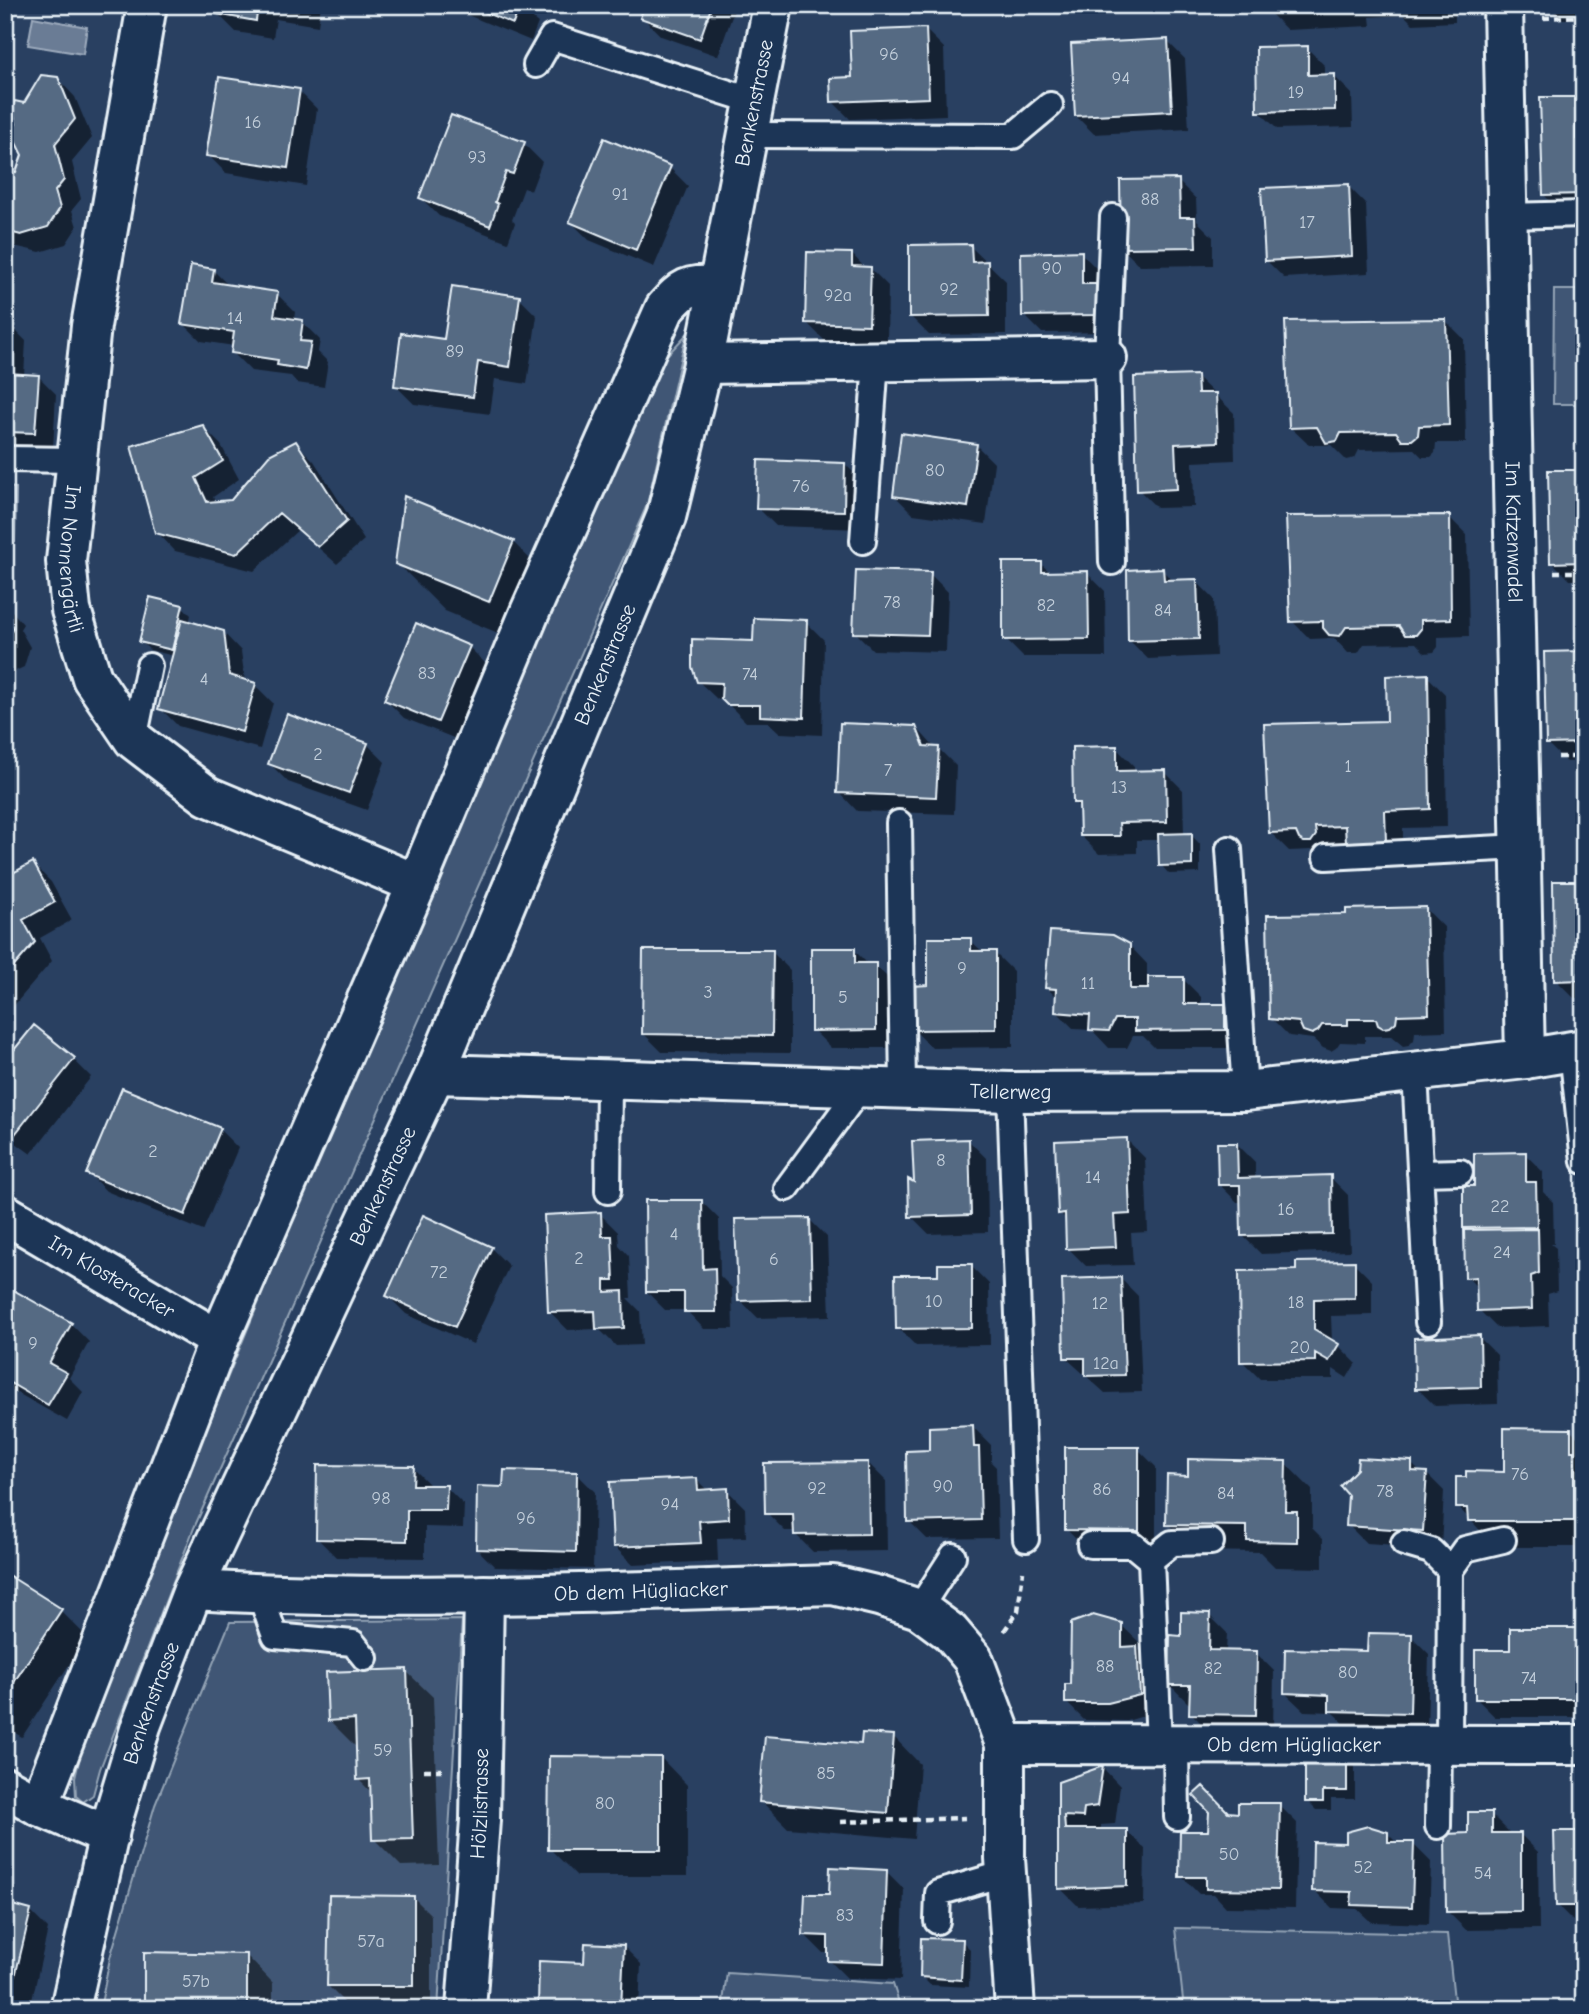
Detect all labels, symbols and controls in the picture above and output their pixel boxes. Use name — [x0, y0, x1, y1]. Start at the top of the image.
street label: Benkenstrasse — [730, 37, 778, 168]
house number: 96 — [879, 44, 899, 65]
house number: 94 — [1112, 68, 1130, 89]
house number: 19 — [1288, 82, 1304, 103]
house number: 16 — [245, 112, 261, 133]
house number: 93 — [468, 147, 486, 168]
house number: 91 — [612, 184, 628, 205]
house number: 88 — [1141, 189, 1159, 210]
house number: 17 — [1299, 212, 1315, 233]
house number: 90 — [1042, 258, 1062, 279]
house number: 92 — [940, 279, 958, 300]
house number: 92a — [824, 285, 852, 306]
house number: 14 — [227, 308, 243, 329]
house number: 89 — [446, 341, 464, 362]
house number: 80 — [925, 460, 945, 481]
street label: Im Katzenwadel — [1501, 461, 1527, 603]
house number: 76 — [792, 476, 810, 497]
street label: Im Nonnengärtli — [54, 484, 89, 635]
house number: 78 — [883, 592, 901, 613]
house number: 82 — [1037, 595, 1055, 616]
street label: Benkenstrasse — [569, 600, 641, 728]
house number: 84 — [1154, 600, 1172, 621]
house number: 83 — [418, 663, 436, 684]
house number: 74 — [742, 664, 758, 685]
house number: 4 — [200, 669, 208, 690]
house number: 2 — [313, 744, 323, 765]
house number: 1 — [1344, 756, 1352, 777]
house number: 7 — [884, 760, 893, 781]
house number: 13 — [1111, 777, 1127, 798]
house number: 9 — [957, 958, 967, 979]
house number: 11 — [1081, 973, 1095, 994]
house number: 3 — [703, 982, 713, 1003]
house number: 5 — [838, 987, 848, 1008]
street label: Tellerweg — [969, 1079, 1052, 1104]
street label: Benkenstrasse — [344, 1122, 421, 1249]
house number: 2 — [148, 1141, 158, 1162]
house number: 8 — [936, 1150, 946, 1171]
house number: 14 — [1085, 1167, 1101, 1188]
house number: 22 — [1491, 1196, 1509, 1217]
house number: 16 — [1278, 1199, 1294, 1220]
house number: 4 — [670, 1224, 678, 1245]
street label: Im Klosteracker — [45, 1231, 180, 1324]
house number: 24 — [1493, 1242, 1511, 1263]
house number: 2 — [574, 1248, 584, 1269]
house number: 6 — [769, 1249, 779, 1270]
house number: 72 — [430, 1262, 448, 1283]
house number: 10 — [925, 1291, 943, 1312]
house number: 18 — [1288, 1292, 1304, 1313]
house number: 12 — [1092, 1293, 1108, 1314]
house number: 9 — [28, 1333, 38, 1354]
house number: 20 — [1290, 1337, 1310, 1358]
house number: 12a — [1093, 1353, 1119, 1374]
house number: 76 — [1511, 1464, 1529, 1485]
house number: 90 — [933, 1476, 953, 1497]
house number: 92 — [808, 1478, 826, 1499]
house number: 86 — [1092, 1479, 1112, 1500]
house number: 78 — [1376, 1481, 1394, 1502]
house number: 84 — [1217, 1483, 1235, 1504]
house number: 98 — [372, 1488, 390, 1509]
house number: 94 — [661, 1494, 679, 1515]
house number: 96 — [516, 1508, 536, 1529]
street label: Ob dem Hügliacker — [554, 1576, 729, 1606]
street label: Benkenstrasse — [118, 1638, 184, 1767]
house number: 88 — [1096, 1656, 1114, 1677]
house number: 82 — [1204, 1658, 1222, 1679]
house number: 80 — [1338, 1662, 1358, 1683]
house number: 74 — [1521, 1668, 1537, 1689]
street label: Ob dem Hügliacker — [1207, 1732, 1382, 1757]
house number: 59 — [373, 1740, 393, 1761]
street label: Hölzlistrasse — [465, 1748, 493, 1860]
house number: 85 — [816, 1763, 836, 1784]
house number: 80 — [595, 1793, 615, 1814]
house number: 50 — [1219, 1844, 1239, 1865]
house number: 52 — [1353, 1857, 1373, 1878]
house number: 54 — [1474, 1863, 1492, 1884]
house number: 83 — [836, 1905, 854, 1926]
house number: 57a — [357, 1931, 385, 1952]
house number: 57b — [182, 1971, 210, 1992]

